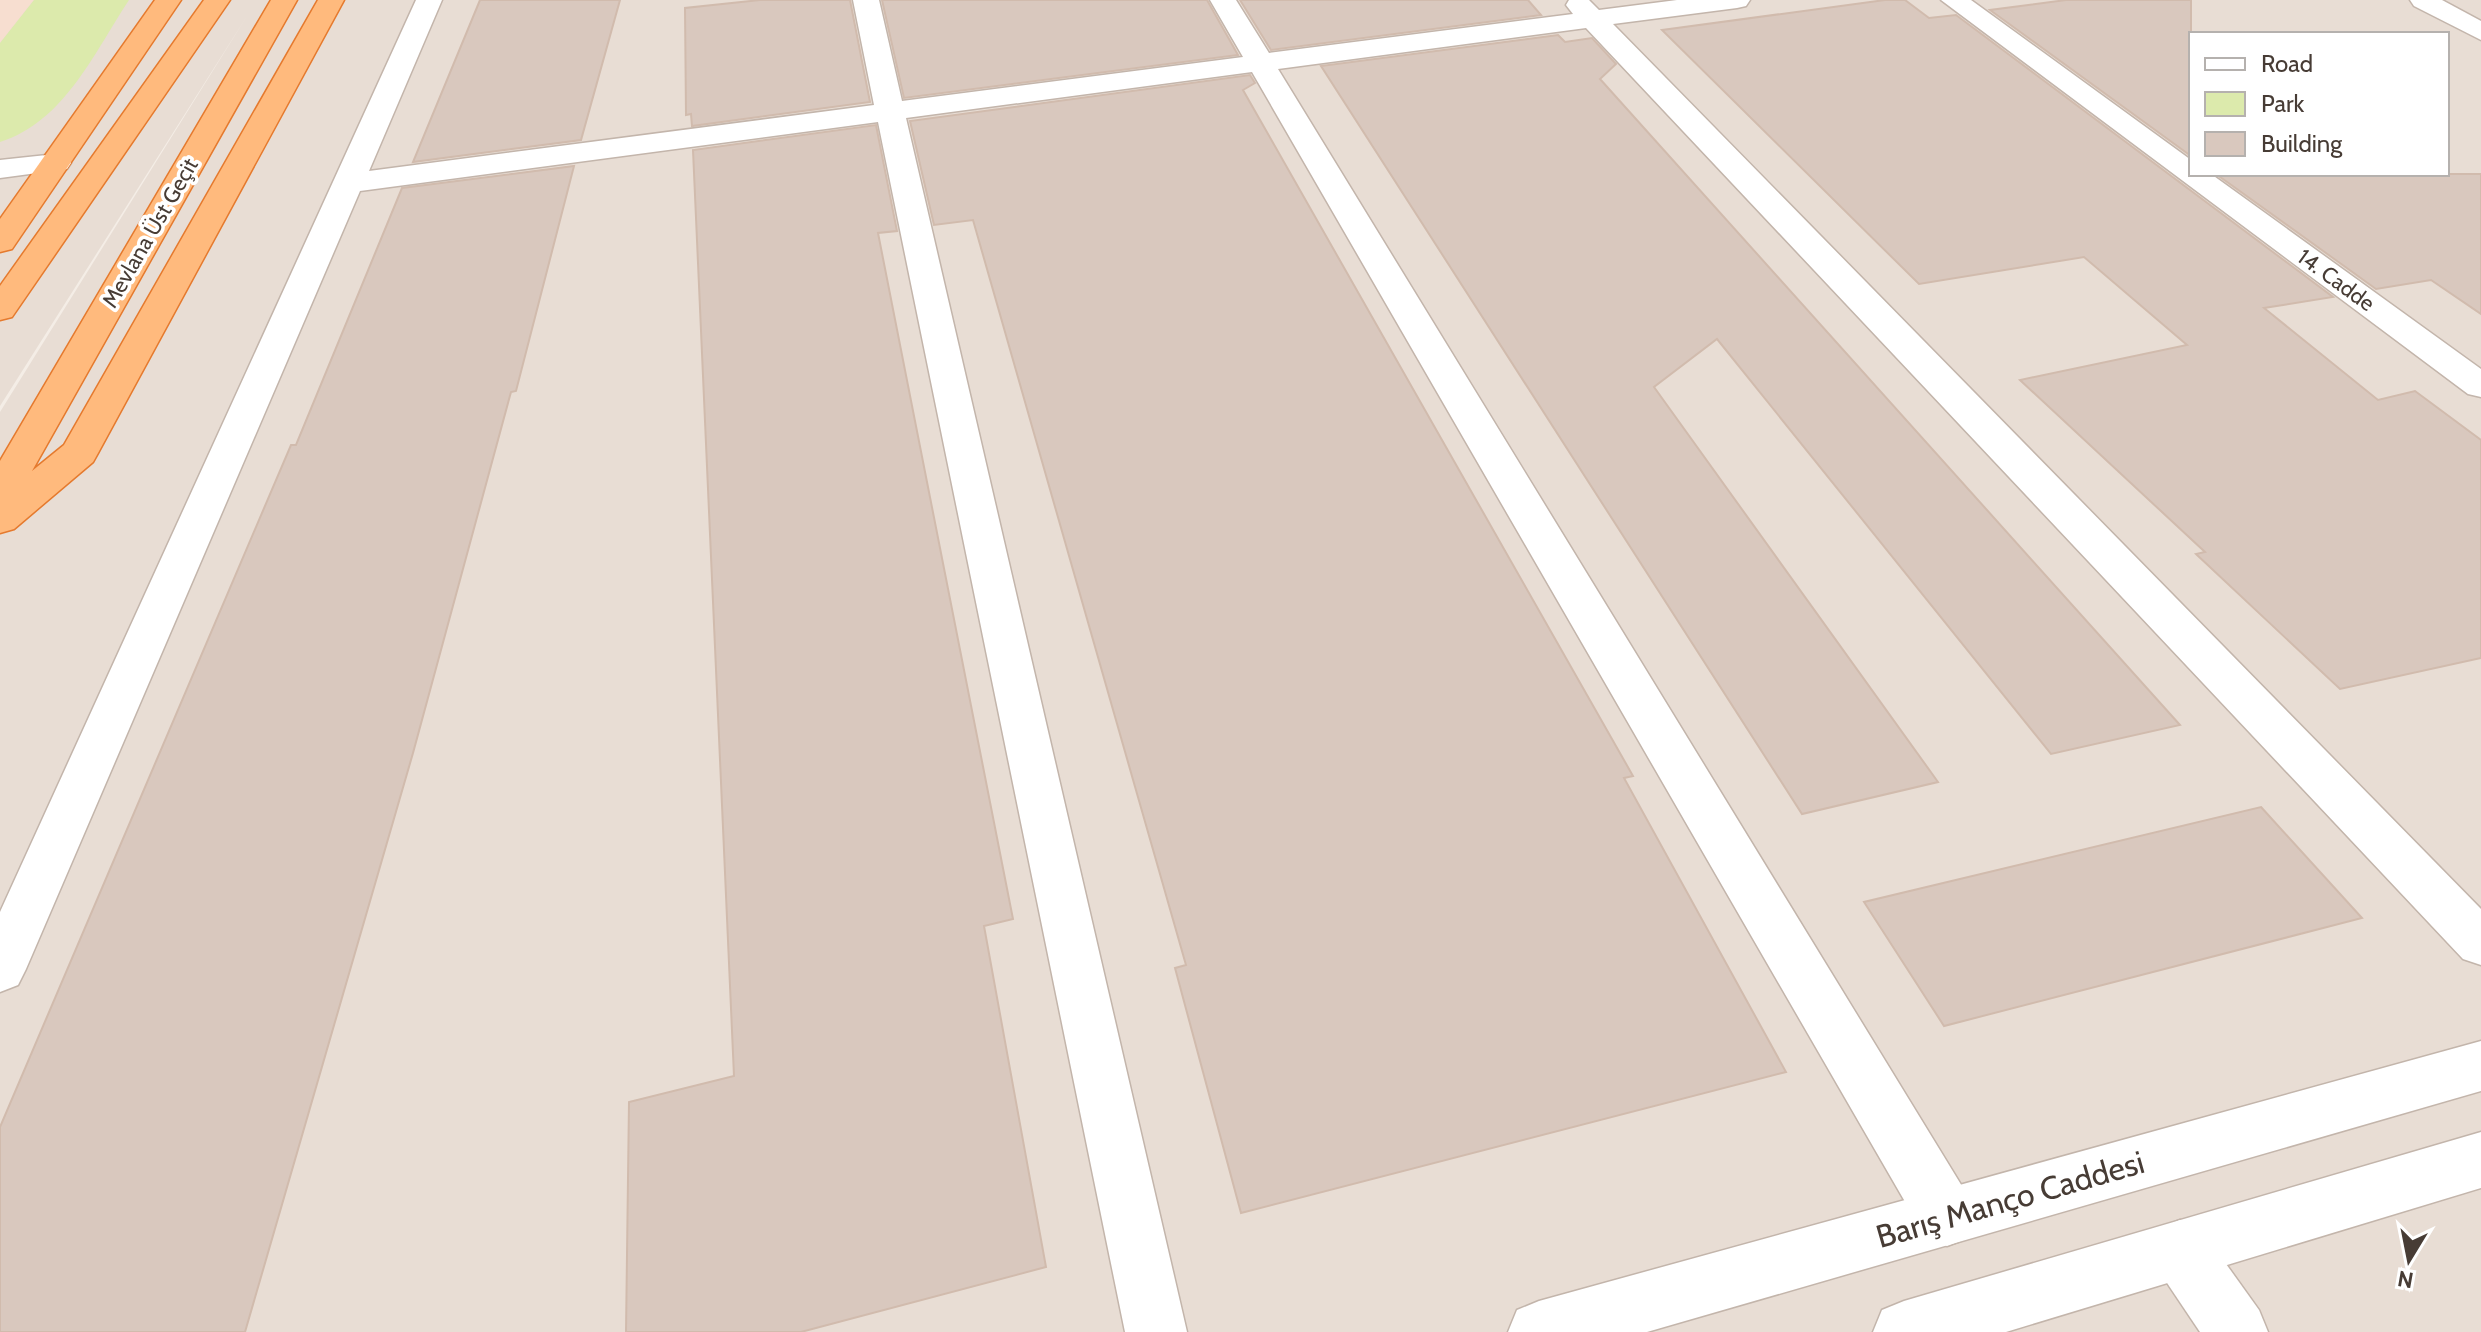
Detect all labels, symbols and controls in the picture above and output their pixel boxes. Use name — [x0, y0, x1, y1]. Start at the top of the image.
legend — [2189, 32, 2449, 176]
text: Road — [2261, 49, 2313, 78]
text: Park — [2261, 89, 2304, 118]
text: Building — [2261, 129, 2343, 158]
street label: Mevlana Üst Geçit — [96, 153, 204, 313]
street label: 14. Cadde — [2292, 243, 2380, 317]
street label: Barış Manço Caddesi — [1872, 1142, 2148, 1256]
north arrow — [2369, 1220, 2449, 1300]
text: N — [2396, 1265, 2416, 1294]

